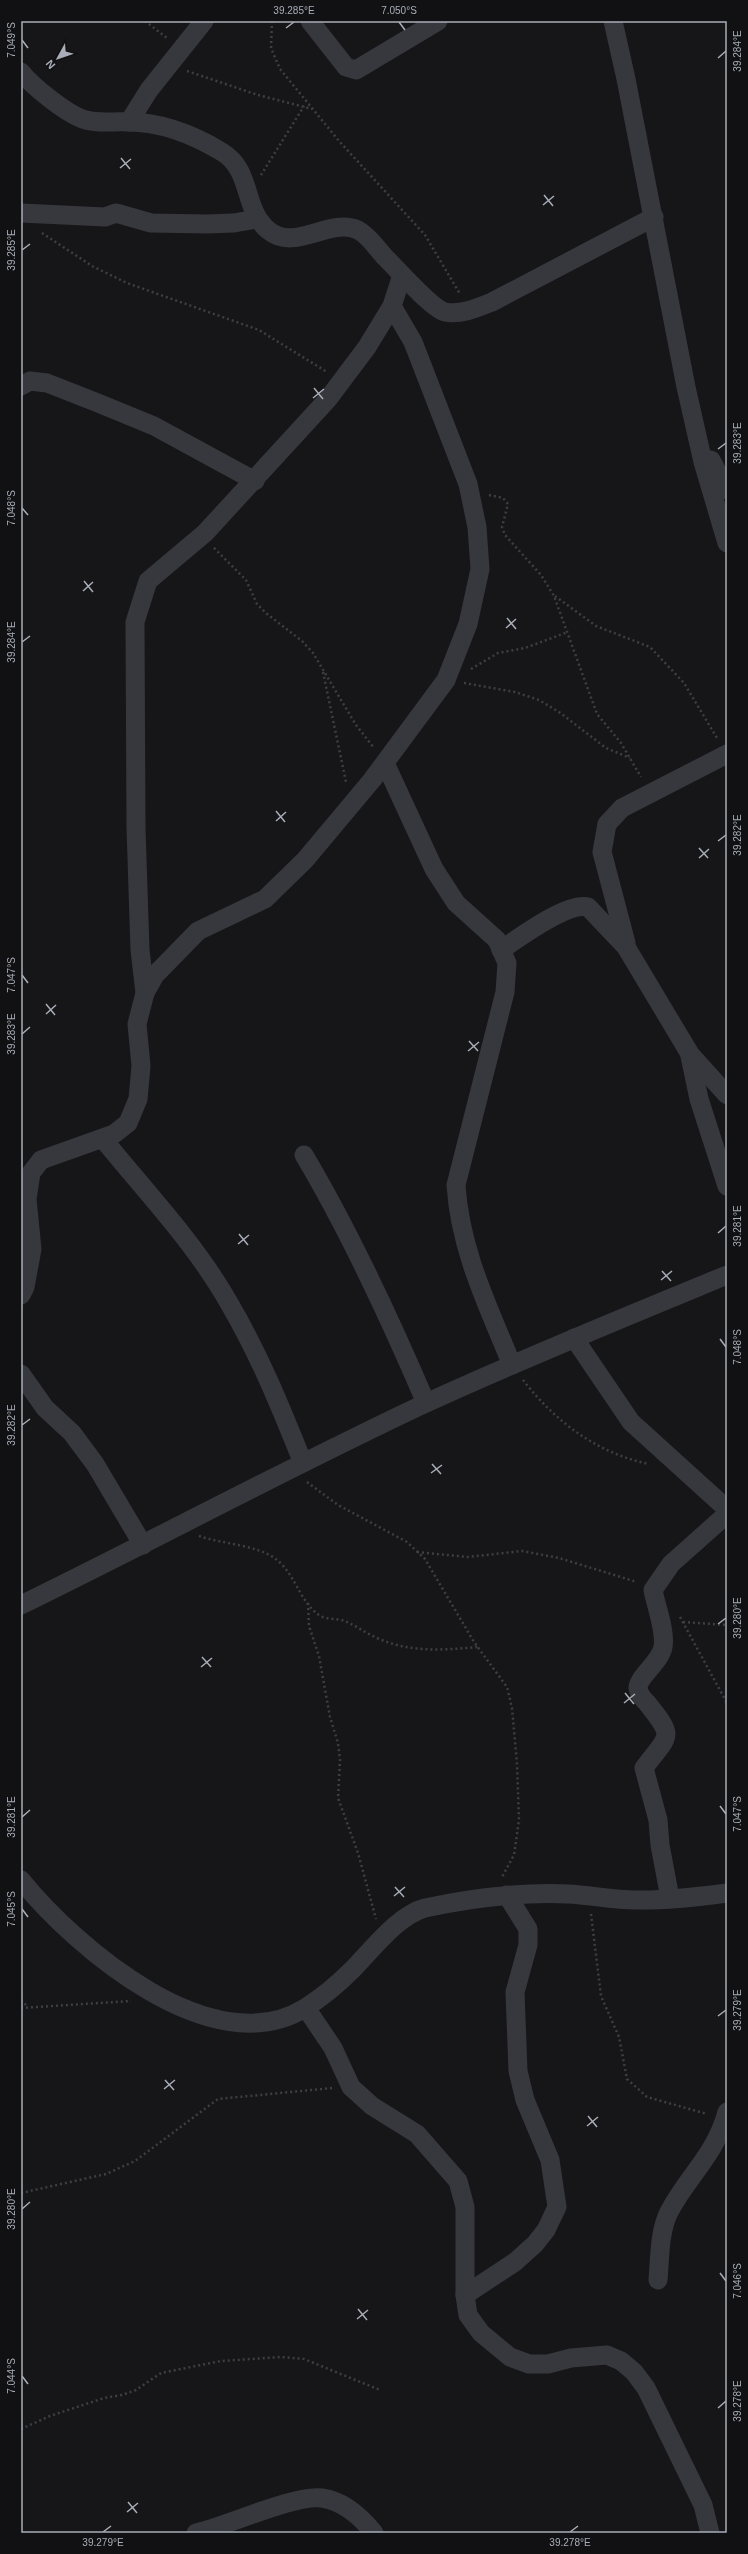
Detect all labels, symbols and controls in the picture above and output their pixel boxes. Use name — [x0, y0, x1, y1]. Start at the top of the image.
text: 39.285°E — [273, 5, 315, 16]
text: 7.050°S — [381, 5, 417, 16]
text: 7.049°S — [6, 22, 17, 58]
text: 39.284°E — [732, 30, 743, 72]
north arrow — [38, 38, 78, 78]
text: N — [43, 57, 57, 71]
text: 39.285°E — [6, 229, 17, 271]
text: 39.283°E — [732, 422, 743, 464]
text: 7.048°S — [6, 490, 17, 526]
text: 39.284°E — [6, 621, 17, 663]
text: 39.282°E — [732, 814, 743, 856]
text: 7.047°S — [6, 957, 17, 993]
text: 39.283°E — [6, 1013, 17, 1055]
text: 39.281°E — [732, 1205, 743, 1247]
text: 7.048°S — [732, 1329, 743, 1365]
text: 39.282°E — [6, 1404, 17, 1446]
text: 39.280°E — [732, 1597, 743, 1639]
text: 39.281°E — [6, 1796, 17, 1838]
text: 7.047°S — [732, 1796, 743, 1832]
text: 7.045°S — [6, 1891, 17, 1927]
text: 39.279°E — [732, 1989, 743, 2031]
text: 39.280°E — [6, 2188, 17, 2230]
text: 7.046°S — [732, 2263, 743, 2299]
text: 7.044°S — [6, 2358, 17, 2394]
text: 39.278°E — [732, 2380, 743, 2422]
text: 39.279°E — [82, 2537, 124, 2548]
text: 39.278°E — [549, 2537, 591, 2548]

